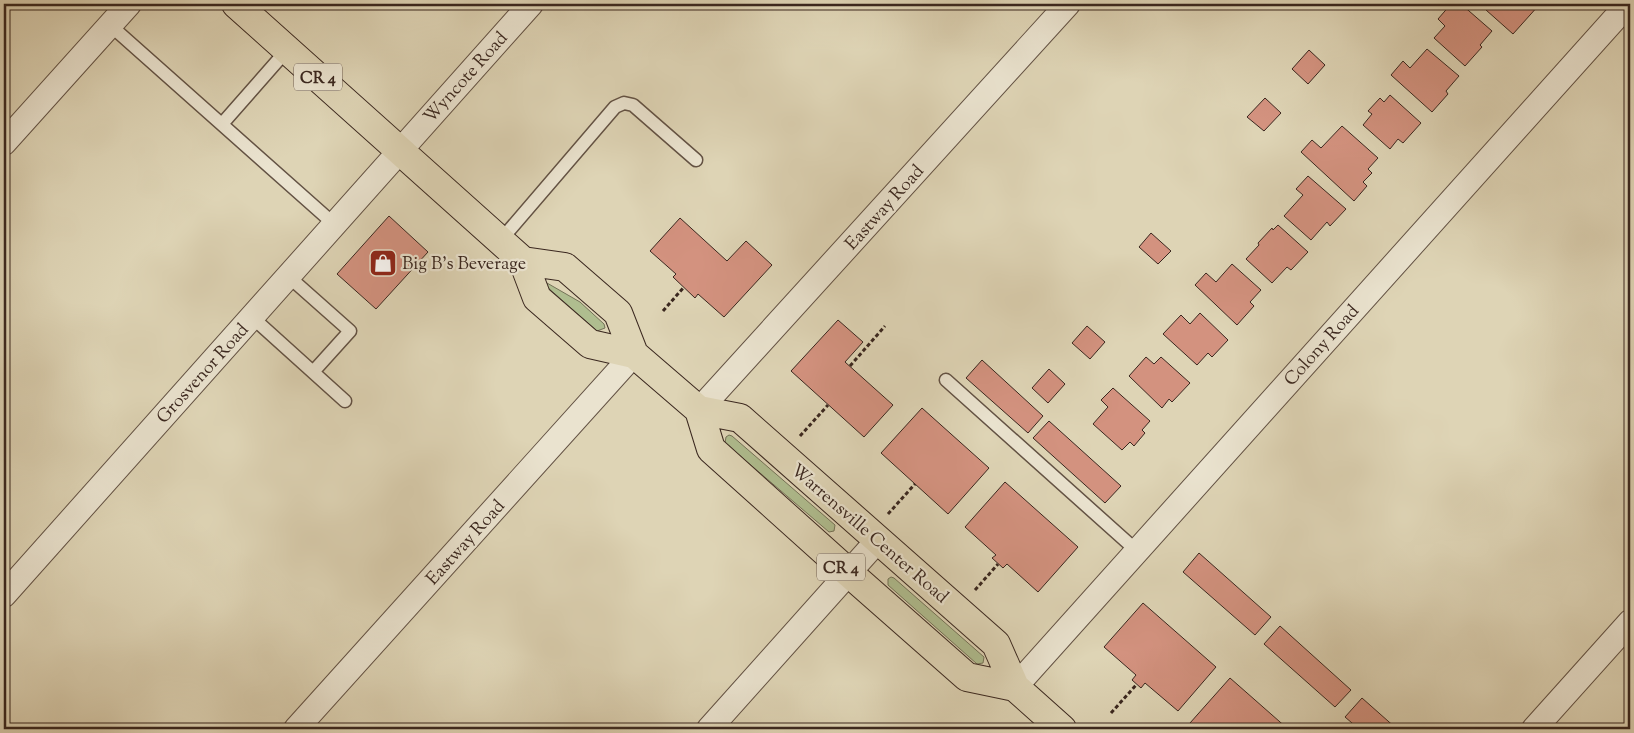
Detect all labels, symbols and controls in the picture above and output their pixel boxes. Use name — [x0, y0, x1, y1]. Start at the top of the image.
street label: Wyncote Road — [418, 27, 515, 130]
road number: CR 4 — [294, 64, 342, 90]
street label: Eastway Road — [840, 160, 931, 257]
shop icon: Big B's Beverage — [368, 248, 398, 278]
place label: Big B's Beverage — [402, 252, 526, 278]
street label: Colony Road — [1279, 300, 1366, 393]
street label: Grosvenor Road — [151, 318, 256, 430]
street label: Warrensville Center Road — [784, 459, 953, 610]
street label: Eastway Road — [421, 495, 512, 592]
road number: CR 4 — [817, 554, 865, 580]

